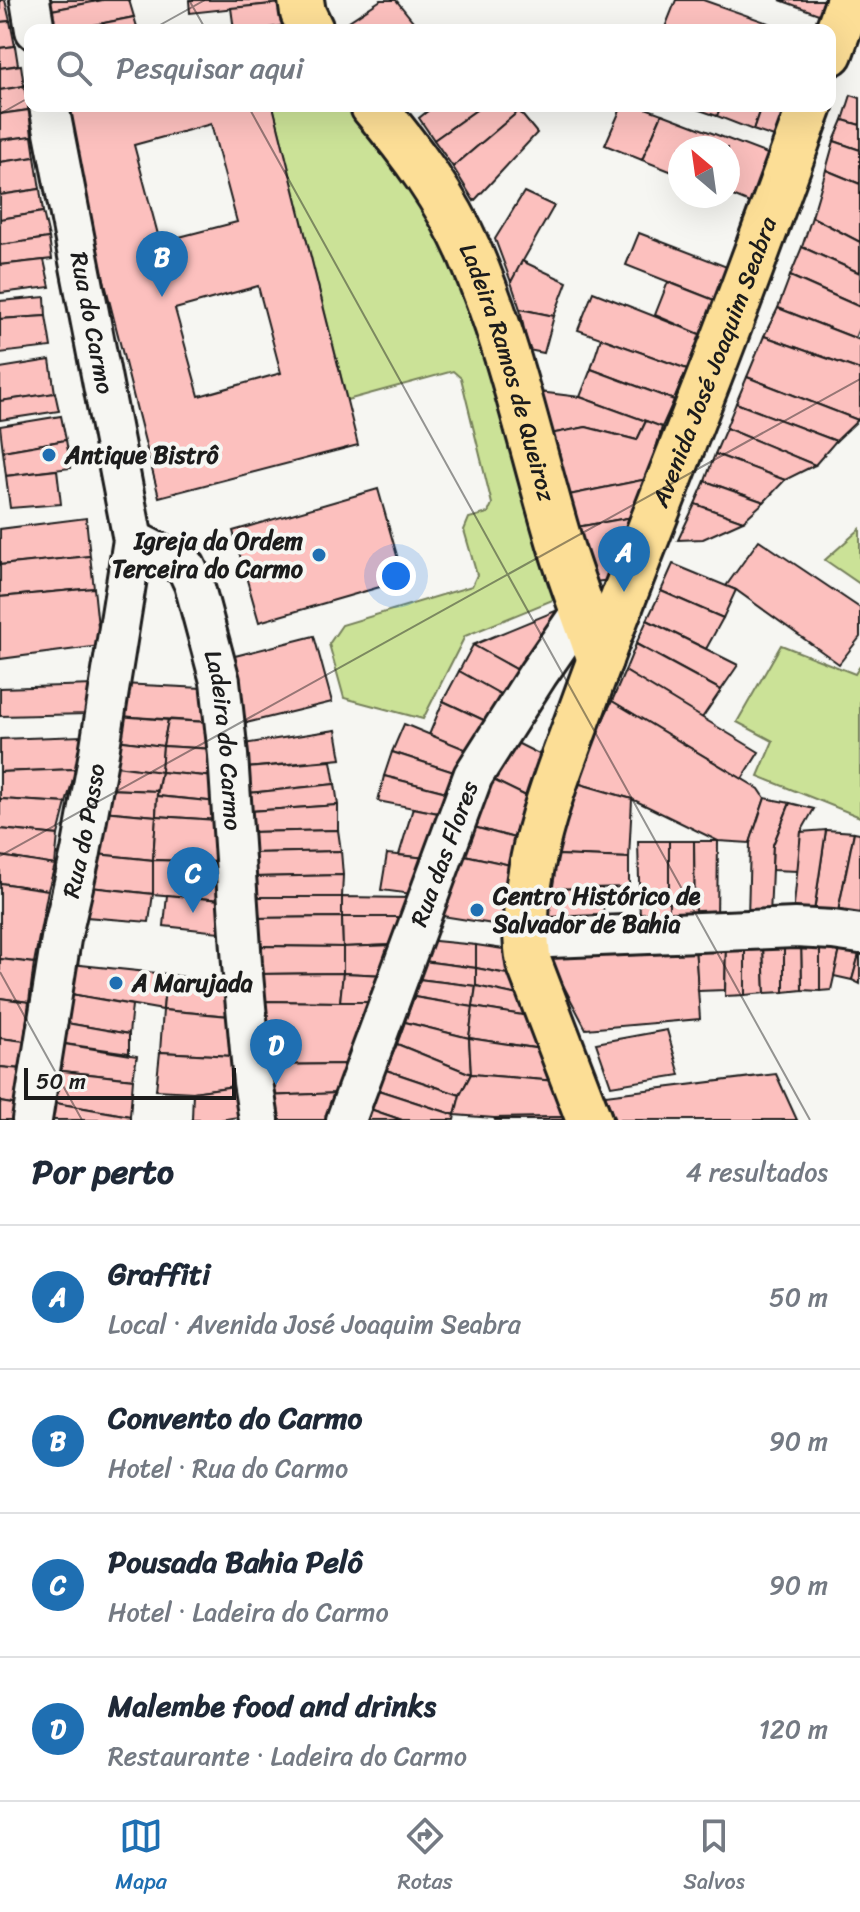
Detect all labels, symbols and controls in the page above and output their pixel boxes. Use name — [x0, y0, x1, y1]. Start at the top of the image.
search box — [24, 24, 836, 112]
text: Pesquisar aqui — [116, 41, 304, 95]
icon: search — [52, 46, 96, 90]
north arrow — [668, 136, 740, 208]
street label: Avenida José Joaquim Seabra — [639, 210, 789, 514]
pin: B — [136, 231, 188, 297]
street label: Ladeira Ramos de Queiroz — [447, 236, 568, 507]
street label: Rua do Carmo — [58, 248, 126, 398]
place label: Antique Bistrô — [64, 434, 219, 476]
marker: Antique Bistrô — [40, 446, 58, 464]
place label: Igreja da Ordem Terceira do Carmo — [112, 520, 304, 590]
pin: A — [598, 526, 650, 592]
marker: Igreja da Ordem Terceira do Carmo — [310, 546, 328, 564]
your location — [376, 556, 416, 596]
street label: Ladeira do Carmo — [192, 645, 254, 832]
street label: Rua do Passo — [50, 760, 118, 902]
street label: Rua das Flores — [398, 774, 491, 933]
pin: C — [167, 847, 219, 913]
place label: Centro Histórico de Salvador de Bahia — [492, 875, 701, 945]
marker: Centro Histórico de Salvador de Bahia — [468, 901, 486, 919]
place label: A Marujada — [131, 962, 253, 1004]
marker: A Marujada — [107, 974, 125, 992]
pin: D — [250, 1019, 302, 1085]
text: 50 m — [36, 1062, 86, 1101]
scale bar — [24, 1064, 236, 1100]
text: Por perto — [32, 1142, 174, 1202]
text: 4 resultados — [686, 1149, 828, 1195]
text: Graffiti — [108, 1247, 210, 1301]
text: A — [49, 1274, 67, 1320]
text: 50 m — [769, 1274, 828, 1320]
text: Local · Avenida José Joaquim Seabra — [108, 1301, 521, 1347]
text: Convento do Carmo — [108, 1391, 362, 1445]
text: B — [50, 1418, 66, 1464]
text: 90 m — [769, 1418, 828, 1464]
text: Hotel · Rua do Carmo — [108, 1445, 348, 1491]
text: Pousada Bahia Pelô — [108, 1535, 363, 1589]
text: C — [50, 1562, 66, 1608]
text: 90 m — [769, 1562, 828, 1608]
text: Hotel · Ladeira do Carmo — [108, 1589, 389, 1635]
text: Malembe food and drinks — [108, 1679, 436, 1733]
text: D — [50, 1706, 66, 1752]
text: 120 m — [759, 1706, 828, 1752]
text: Restaurante · Ladeira do Carmo — [108, 1733, 467, 1779]
tab: Mapa — [115, 1814, 167, 1901]
tab: Rotas — [397, 1814, 453, 1901]
tab: Salvos — [683, 1814, 745, 1901]

